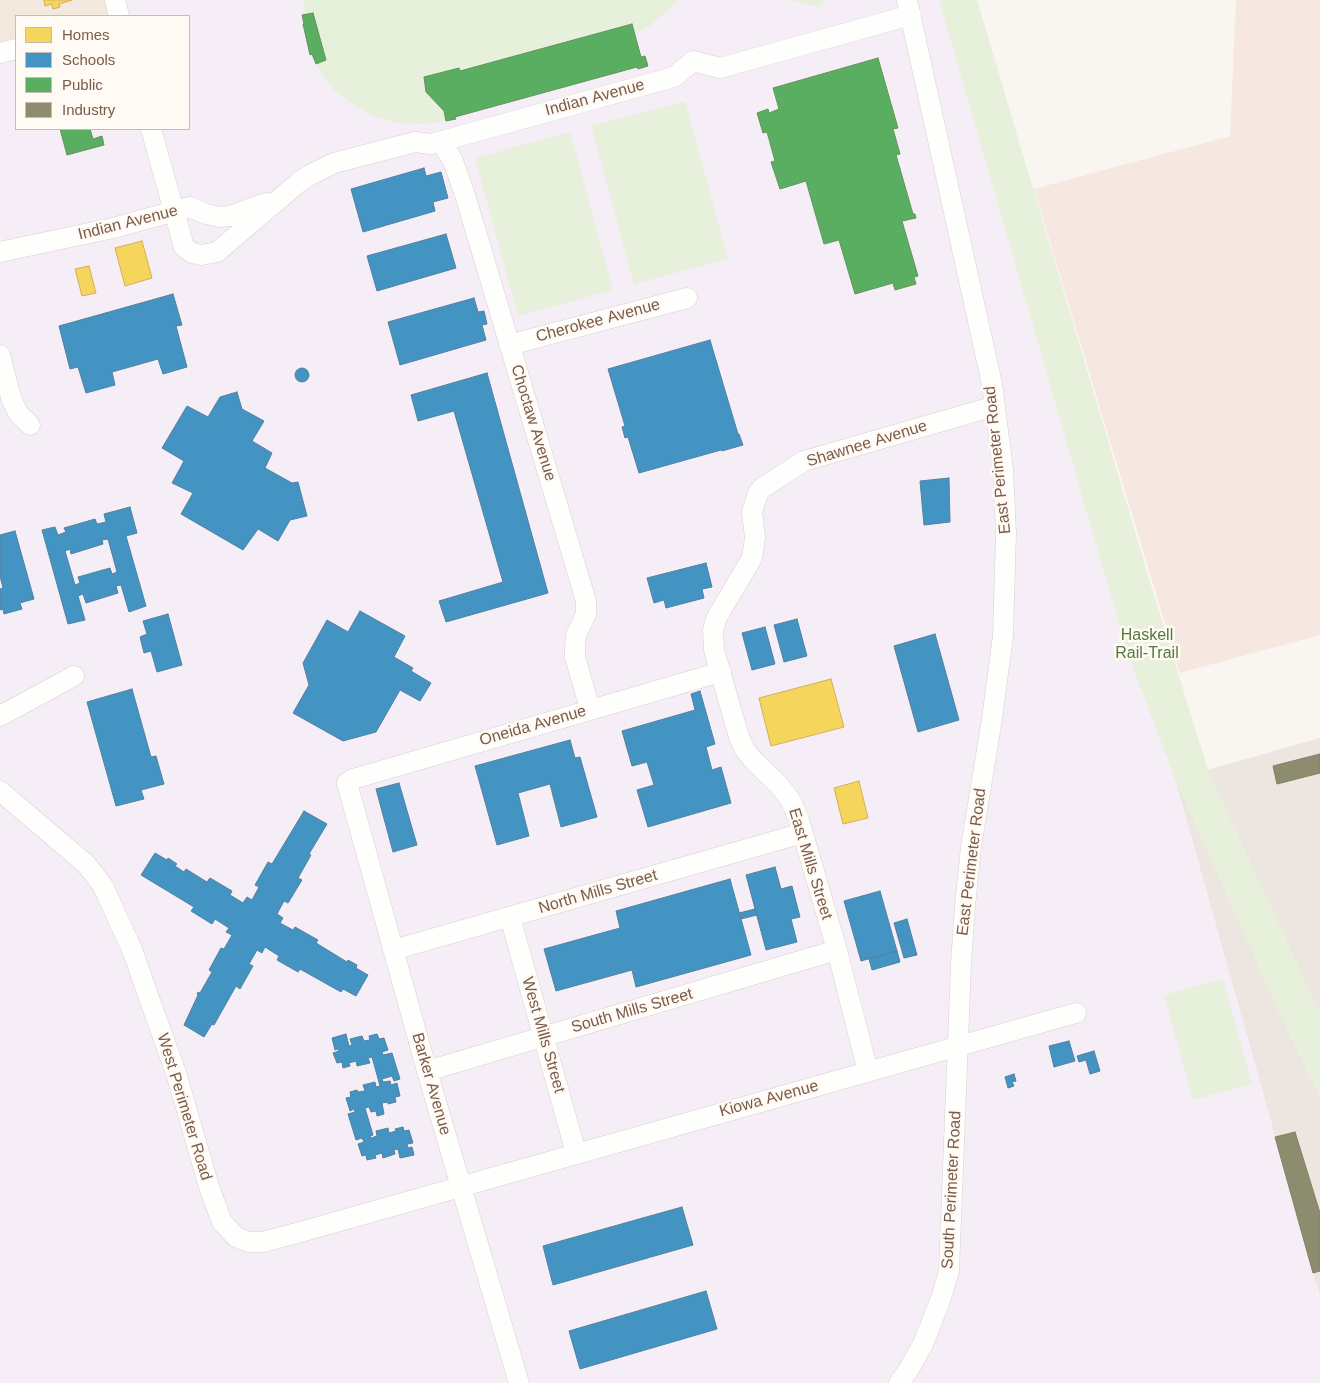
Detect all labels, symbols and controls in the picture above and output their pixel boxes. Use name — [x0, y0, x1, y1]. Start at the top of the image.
legend — [15, 15, 190, 130]
text: Homes — [62, 26, 110, 43]
text: Schools — [62, 51, 115, 68]
text: Public — [62, 76, 103, 93]
street label: Indian Avenue — [543, 76, 647, 120]
text: Industry — [62, 101, 115, 118]
street label: Indian Avenue — [76, 201, 180, 245]
street label: Cherokee Avenue — [534, 295, 662, 347]
street label: Choctaw Avenue — [506, 362, 560, 484]
street label: East Perimeter Road — [981, 385, 1015, 535]
street label: Shawnee Avenue — [804, 417, 930, 471]
park label: Haskell Rail-Trail — [1115, 626, 1179, 664]
street label: Oneida Avenue — [477, 702, 589, 750]
street label: East Perimeter Road — [953, 787, 991, 937]
street label: East Mills Street — [784, 806, 836, 922]
street label: North Mills Street — [536, 866, 660, 918]
street label: West Mills Street — [517, 975, 569, 1095]
street label: South Mills Street — [569, 984, 695, 1038]
street label: West Perimeter Road — [153, 1031, 215, 1183]
street label: Barker Avenue — [407, 1031, 455, 1137]
street label: Kiowa Avenue — [717, 1077, 821, 1121]
street label: South Perimeter Road — [938, 1110, 966, 1270]

